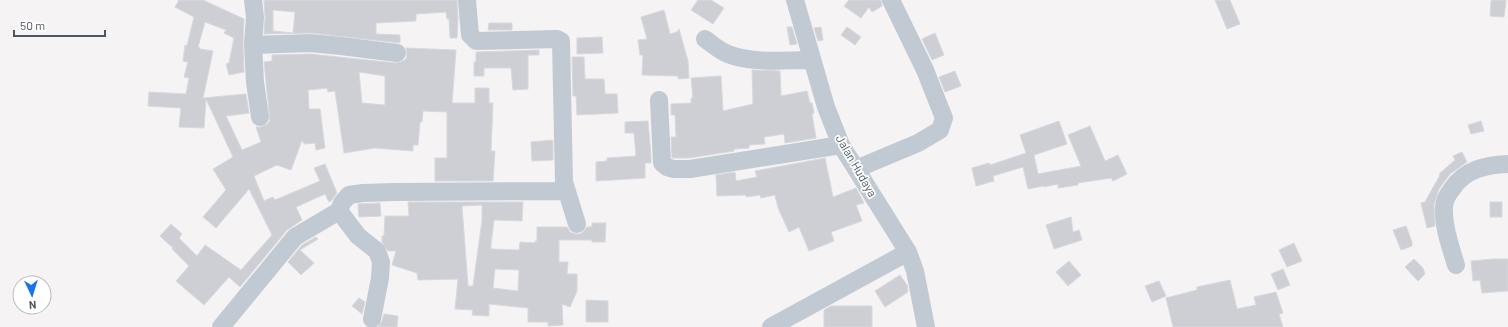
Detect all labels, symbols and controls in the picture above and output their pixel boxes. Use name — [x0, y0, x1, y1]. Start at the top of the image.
scale bar — [14, 12, 105, 38]
text: 50 m — [20, 18, 45, 32]
street label: Jalan Hudaya — [833, 132, 880, 199]
north arrow — [12, 275, 52, 315]
text: N — [29, 299, 37, 312]

